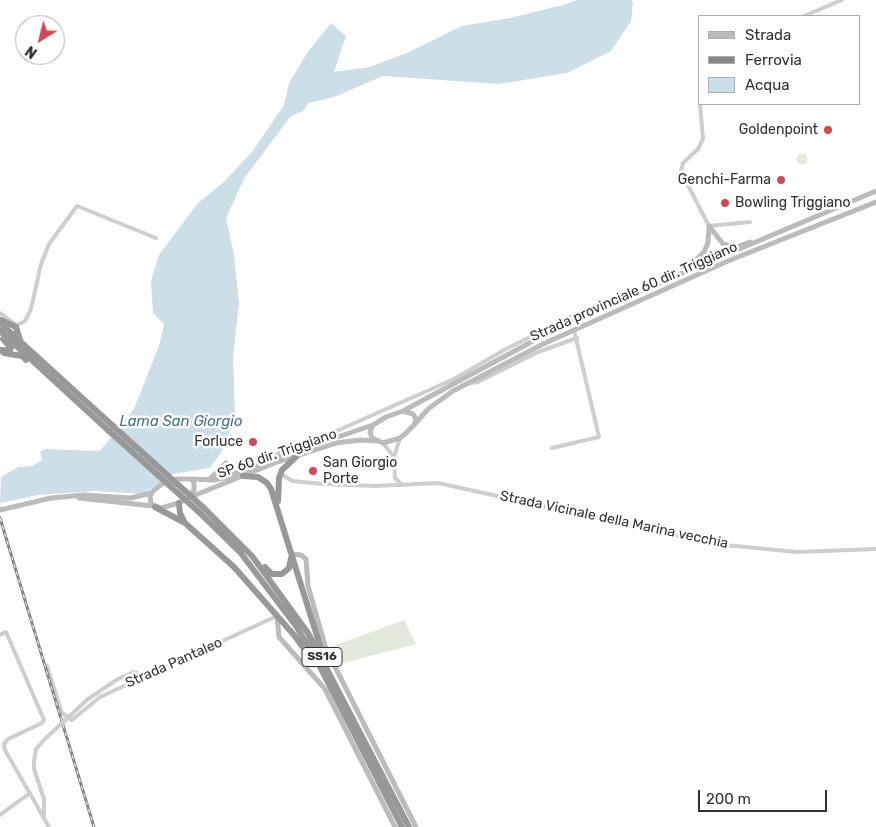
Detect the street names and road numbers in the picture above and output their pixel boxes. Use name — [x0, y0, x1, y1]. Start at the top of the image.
street label: Strada provinciale 60 dir. Triggiano — [528, 239, 740, 345]
street label: SP 60 dir. Triggiano — [215, 426, 339, 482]
street label: Strada Vicinale della Marina vecchia — [498, 488, 730, 552]
street label: Strada Pantaleo — [123, 634, 225, 692]
road number: SS16 — [302, 648, 342, 666]

